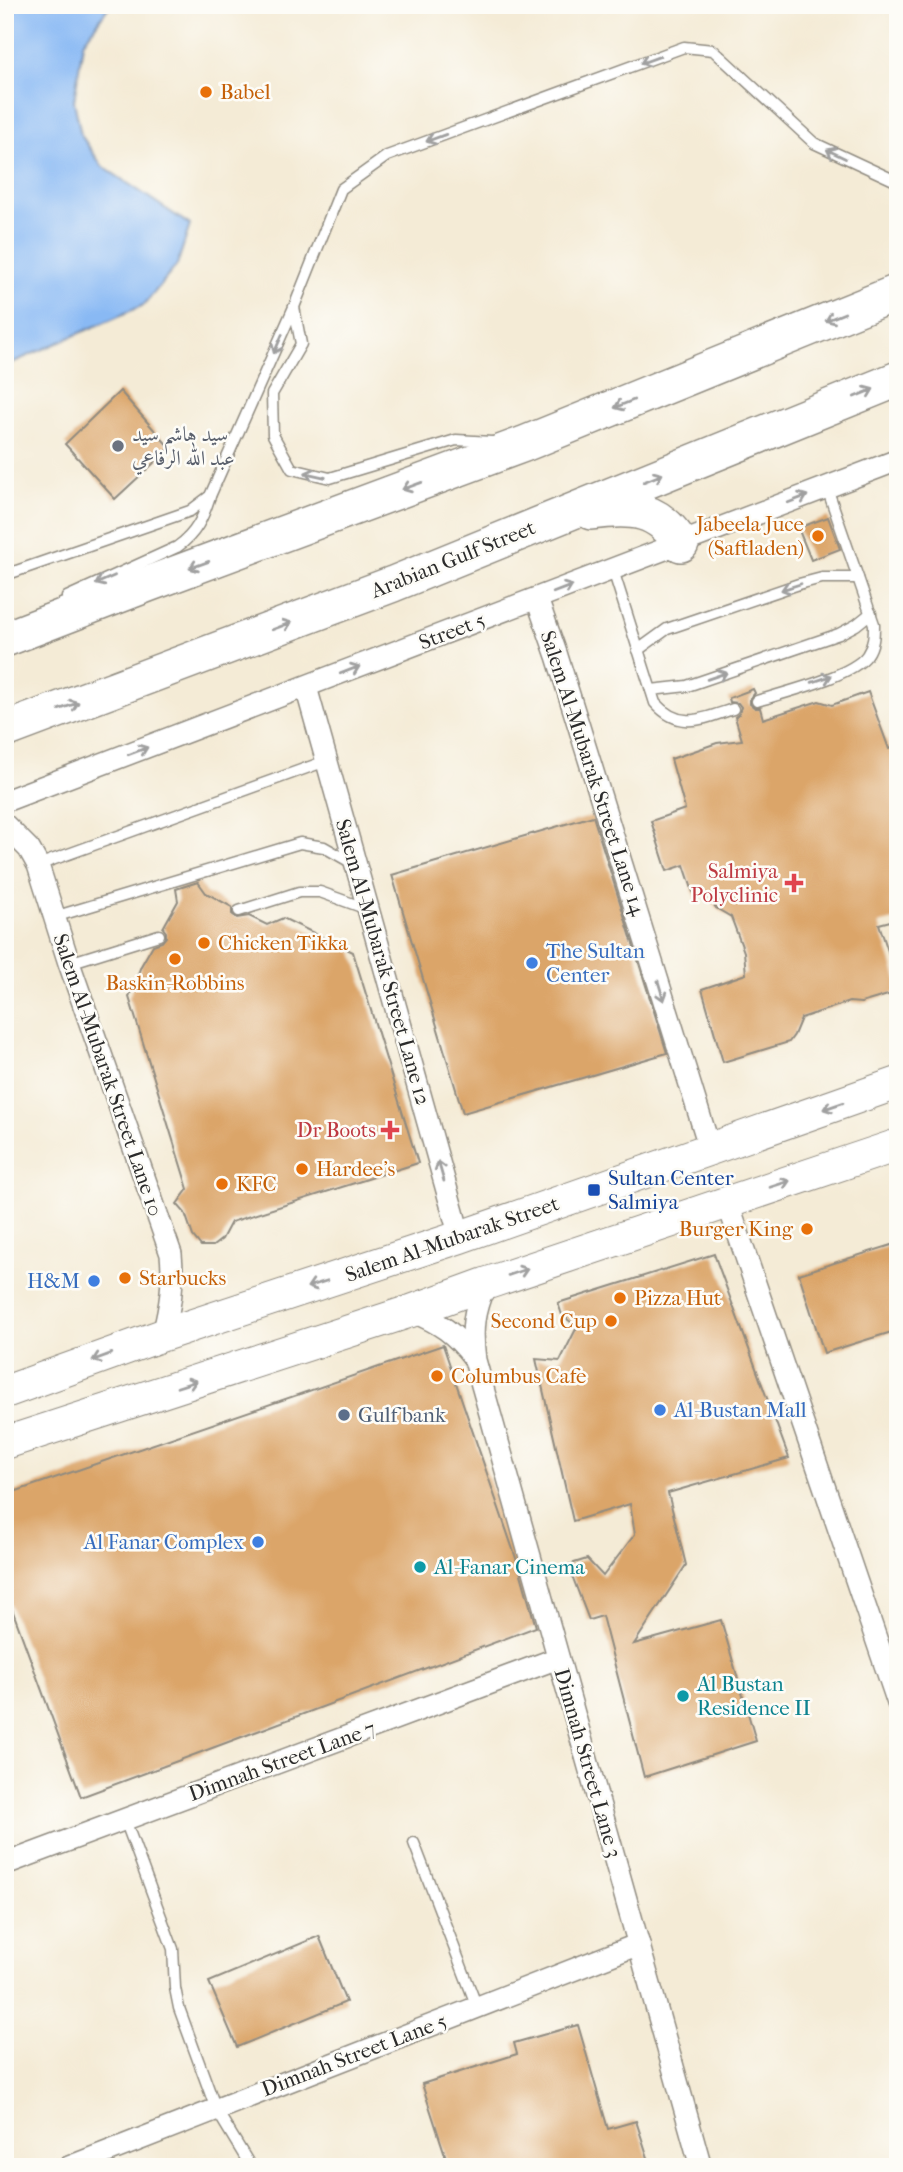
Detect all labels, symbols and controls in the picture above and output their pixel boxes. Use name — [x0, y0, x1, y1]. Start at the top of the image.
one-way arrow — [639, 54, 661, 67]
place label: Babel — [220, 80, 271, 104]
marker: Babel — [198, 84, 214, 100]
one-way arrow — [426, 133, 448, 145]
one-way arrow — [826, 146, 847, 160]
one-way arrow — [824, 312, 846, 325]
one-way arrow — [270, 333, 284, 354]
one-way arrow — [852, 385, 874, 398]
one-way arrow — [614, 398, 635, 411]
place label: سيد هاشم سيد عبد الله الرفاعي — [132, 422, 235, 475]
marker: سيد هاشم سيد عبد الله الرفاعي — [110, 438, 126, 454]
one-way arrow — [304, 468, 327, 481]
one-way arrow — [642, 471, 663, 484]
one-way arrow — [401, 481, 423, 493]
one-way arrow — [787, 491, 809, 504]
place label: Jabeela Juce (Saftladen) — [694, 512, 804, 560]
street label: Arabian Gulf Street — [366, 515, 539, 603]
marker: Jabeela Juce (Saftladen) — [810, 528, 826, 544]
one-way arrow — [188, 559, 210, 572]
one-way arrow — [95, 574, 116, 587]
one-way arrow — [551, 581, 573, 594]
one-way arrow — [780, 581, 802, 594]
street label: Street 5 — [415, 607, 489, 655]
one-way arrow — [271, 618, 293, 631]
street label: Salem Al-Mubarak Street Lane 14 — [536, 628, 651, 919]
one-way arrow — [339, 663, 361, 675]
one-way arrow — [705, 669, 727, 681]
one-way arrow — [811, 672, 833, 685]
one-way arrow — [58, 699, 80, 711]
one-way arrow — [126, 744, 148, 756]
street label: Salem Al-Mubarak Street Lane 12 — [331, 816, 435, 1108]
place label: Salmiya Polyclinic — [690, 859, 778, 907]
marker: Salmiya Polyclinic — [784, 873, 804, 893]
street label: Salem Al-Mubarak Street Lane 10 — [48, 931, 168, 1219]
place label: Chicken Tikka — [218, 931, 348, 955]
marker: Chicken Tikka — [196, 935, 212, 951]
place label: The Sultan Center — [546, 939, 645, 987]
marker: Baskin-Robbins — [167, 951, 183, 967]
marker: The Sultan Center — [524, 955, 540, 971]
place label: Baskin-Robbins — [105, 971, 245, 995]
one-way arrow — [656, 980, 669, 1002]
one-way arrow — [823, 1101, 845, 1113]
place label: Dr Boots — [296, 1118, 376, 1142]
marker: Dr Boots — [382, 1122, 398, 1138]
place label: Hardee's — [316, 1157, 396, 1181]
marker: Hardee's — [294, 1161, 310, 1177]
one-way arrow — [434, 1161, 447, 1183]
place label: Sultan Center Salmiya — [608, 1166, 734, 1214]
place label: KFC — [236, 1172, 277, 1196]
marker: KFC — [214, 1176, 230, 1192]
one-way arrow — [769, 1177, 791, 1189]
marker: Sultan Center Salmiya — [586, 1182, 602, 1198]
street label: Salem Al-Mubarak Street — [342, 1191, 562, 1287]
place label: Burger King — [679, 1217, 794, 1241]
marker: Burger King — [799, 1221, 815, 1237]
one-way arrow — [507, 1265, 529, 1278]
place label: Starbucks — [139, 1266, 227, 1290]
place label: H&M — [27, 1269, 80, 1293]
marker: Starbucks — [117, 1270, 133, 1286]
marker: H&M — [86, 1273, 102, 1289]
one-way arrow — [307, 1279, 329, 1291]
place label: Pizza Hut — [634, 1286, 722, 1310]
marker: Pizza Hut — [612, 1290, 628, 1306]
place label: Second Cup — [491, 1309, 597, 1333]
marker: Second Cup — [603, 1313, 619, 1329]
one-way arrow — [91, 1352, 113, 1364]
place label: Columbus Cafe — [451, 1364, 586, 1388]
marker: Columbus Cafe — [429, 1368, 445, 1384]
one-way arrow — [175, 1377, 197, 1390]
place label: Al-Bustan Mall — [673, 1398, 807, 1422]
marker: Al-Bustan Mall — [652, 1402, 668, 1418]
place label: Gulf bank — [358, 1403, 446, 1427]
marker: Gulf bank — [336, 1407, 352, 1423]
place label: Al Fanar Complex — [83, 1530, 244, 1554]
marker: Al Fanar Complex — [250, 1534, 266, 1550]
place label: Al-Fanar Cinema — [433, 1555, 585, 1579]
marker: Al-Fanar Cinema — [412, 1559, 428, 1575]
street label: Dimnah Street Lane 3 — [549, 1666, 627, 1860]
place label: Al Bustan Residence II — [696, 1672, 811, 1720]
marker: Al Bustan Residence II — [675, 1688, 691, 1704]
street label: Dimnah Street Lane 7 — [185, 1716, 379, 1806]
street label: Dimnah Street Lane 5 — [258, 2009, 450, 2101]

